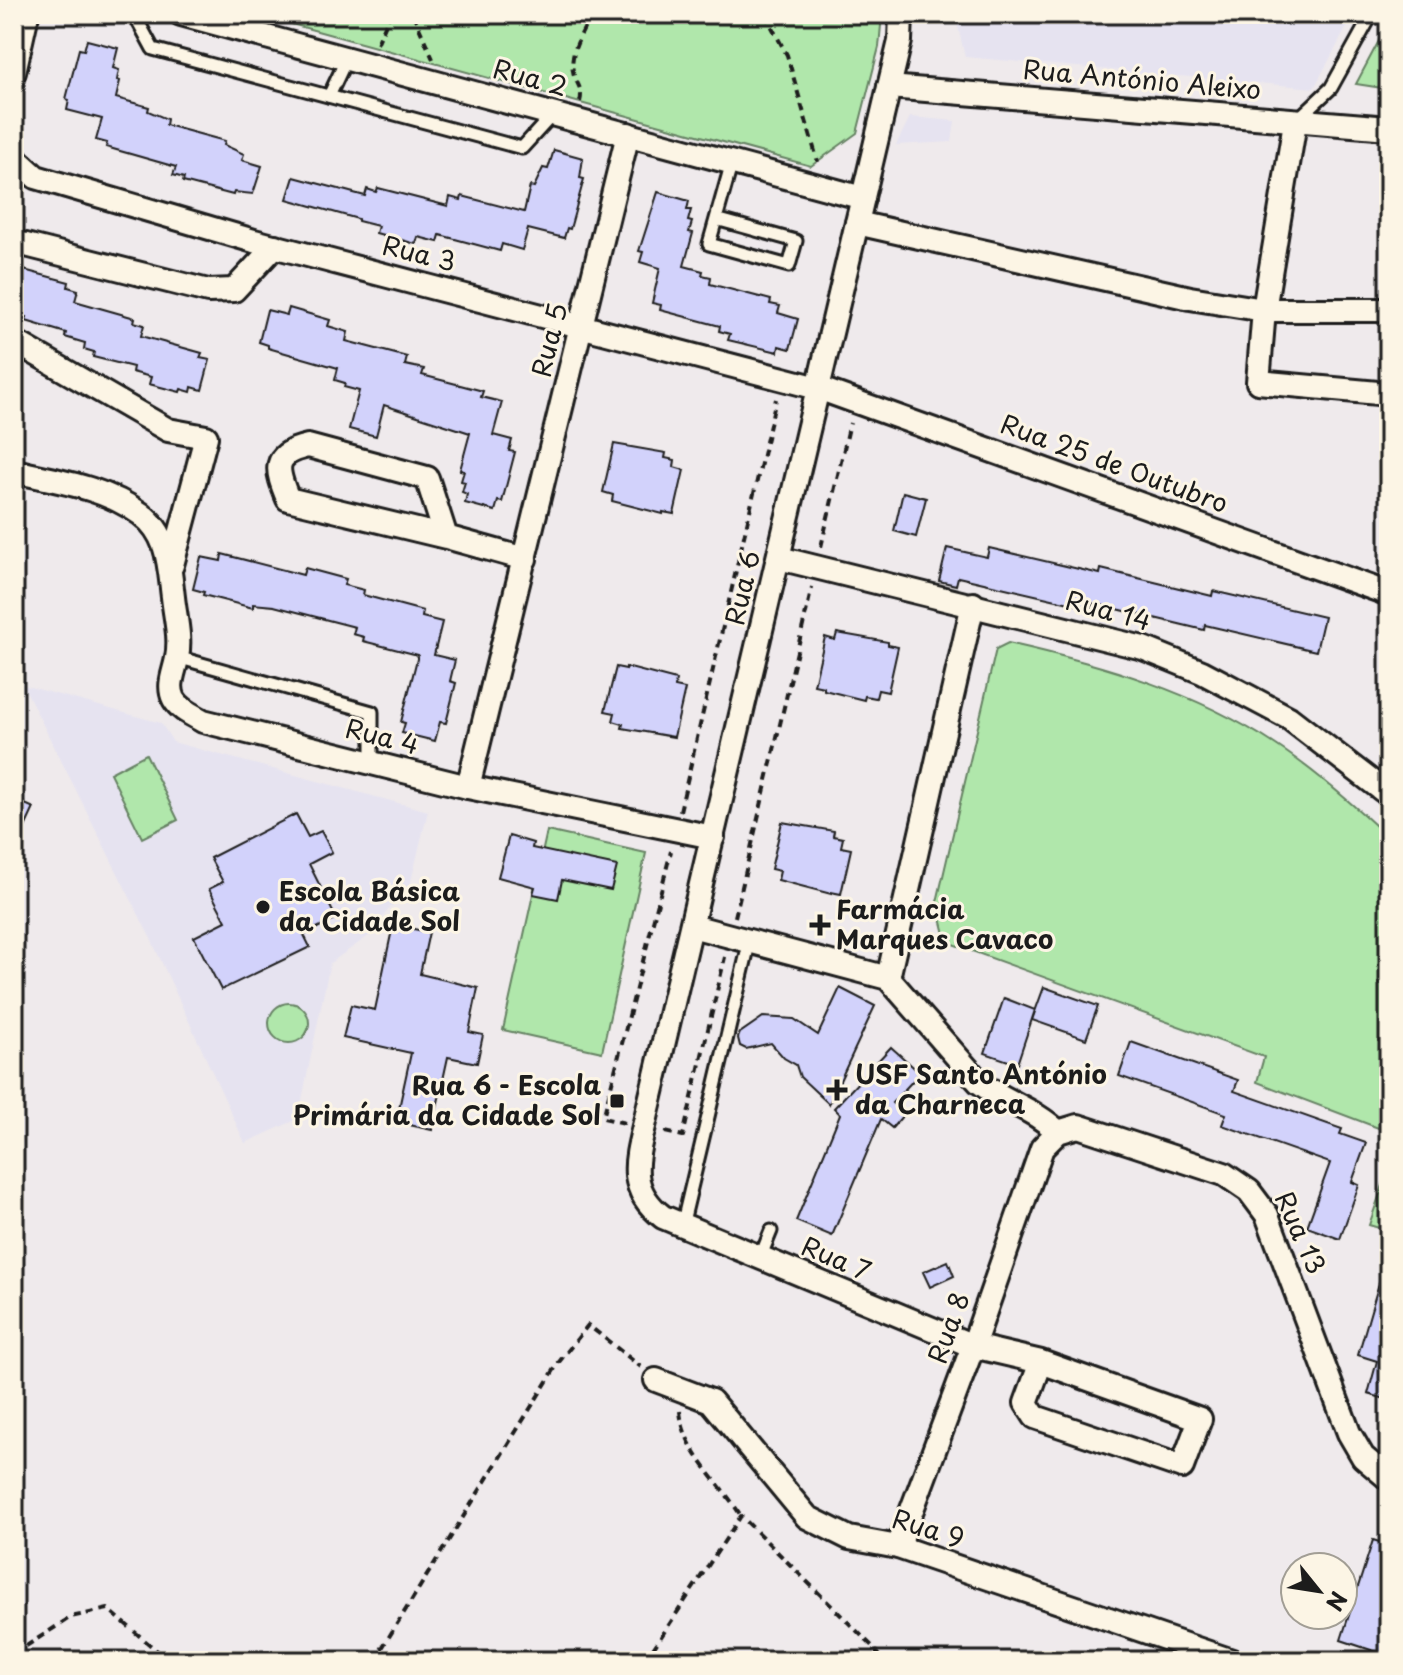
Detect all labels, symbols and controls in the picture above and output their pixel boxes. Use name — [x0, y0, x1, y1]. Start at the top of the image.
street label: Rua 2 — [489, 48, 572, 105]
street label: Rua António Aleixo — [1021, 49, 1263, 108]
street label: Rua 3 — [379, 225, 460, 280]
street label: Rua 5 — [521, 298, 577, 381]
street label: Rua 25 de Outubro — [995, 403, 1234, 522]
street label: Rua 6 — [714, 547, 769, 629]
street label: Rua 14 — [1061, 579, 1155, 640]
street label: Rua 4 — [342, 708, 423, 763]
place label: Escola Básica da Cidade Sol — [279, 871, 460, 940]
place label: Farmácia Marques Cavaco — [836, 889, 1053, 958]
marker: Escola Básica da Cidade Sol — [254, 898, 272, 916]
marker: Farmácia Marques Cavaco — [811, 916, 829, 934]
place label: USF Santo António da Charneca — [855, 1054, 1107, 1123]
place label: Rua 6 - Escola Primária da Cidade Sol — [293, 1065, 601, 1134]
marker: USF Santo António da Charneca — [826, 1079, 848, 1101]
marker: Rua 6 - Escola Primária da Cidade Sol — [608, 1092, 626, 1110]
street label: Rua 13 — [1266, 1185, 1337, 1280]
street label: Rua 7 — [796, 1226, 878, 1290]
street label: Rua 8 — [917, 1286, 978, 1369]
street label: Rua 9 — [888, 1498, 969, 1557]
north arrow — [1279, 1551, 1359, 1631]
text: N — [1319, 1586, 1356, 1618]

